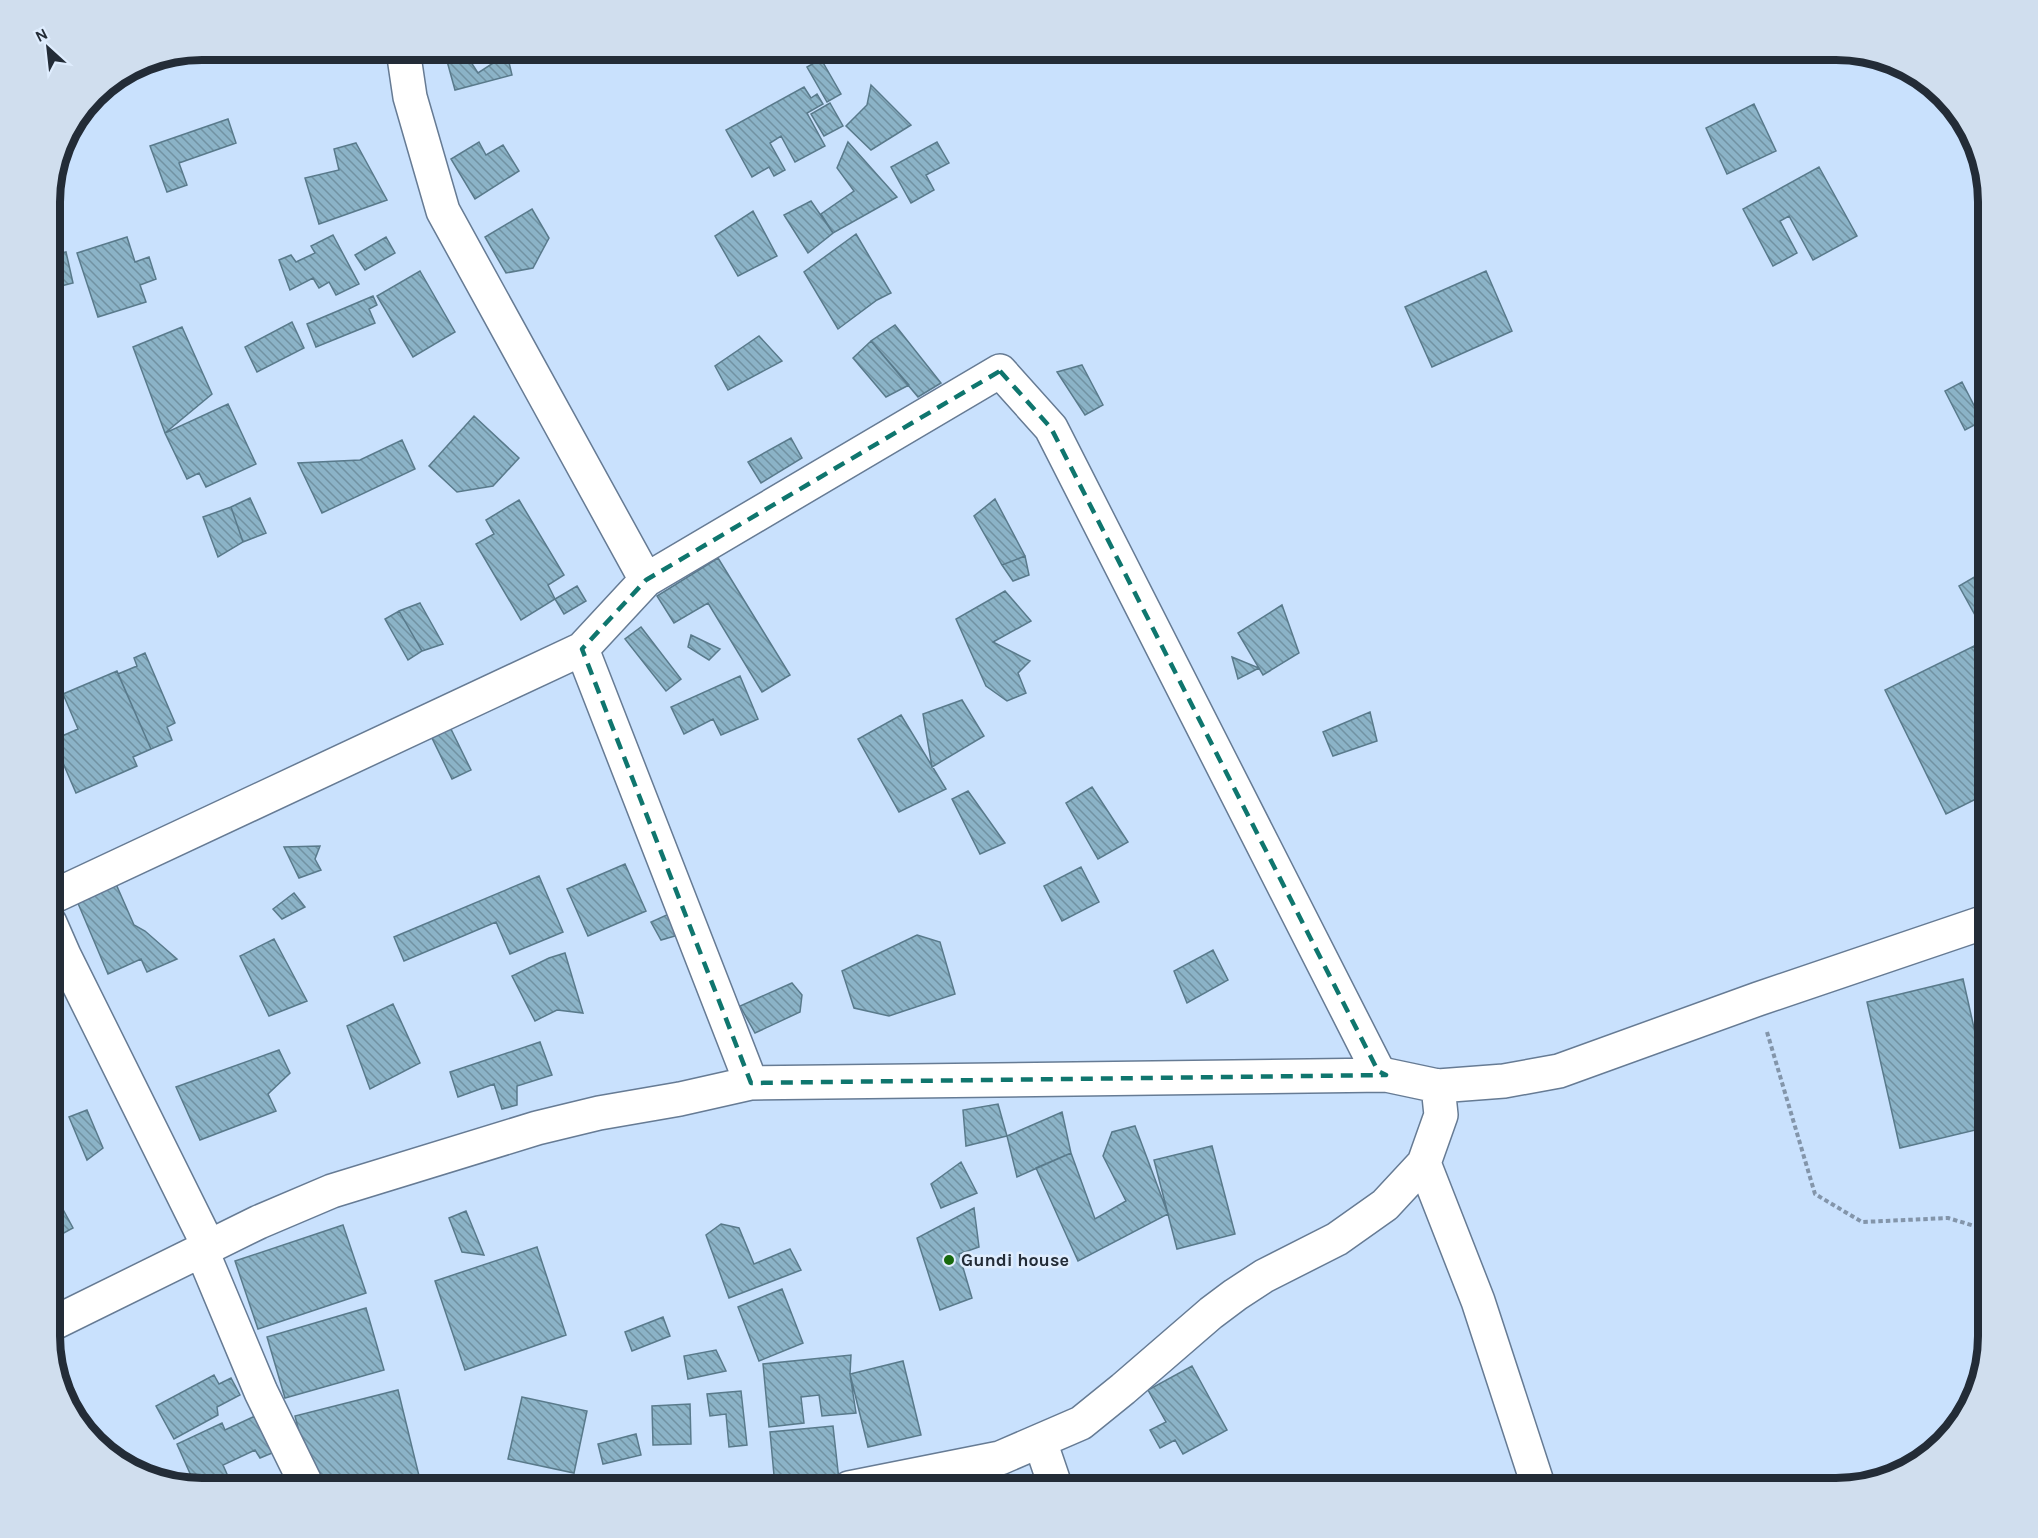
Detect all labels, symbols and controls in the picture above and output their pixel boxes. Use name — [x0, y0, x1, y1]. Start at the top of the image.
north arrow — [18, 18, 78, 78]
text: N — [32, 24, 51, 46]
place label: Gundi house — [961, 1249, 1069, 1271]
marker: Gundi house — [942, 1253, 956, 1267]

